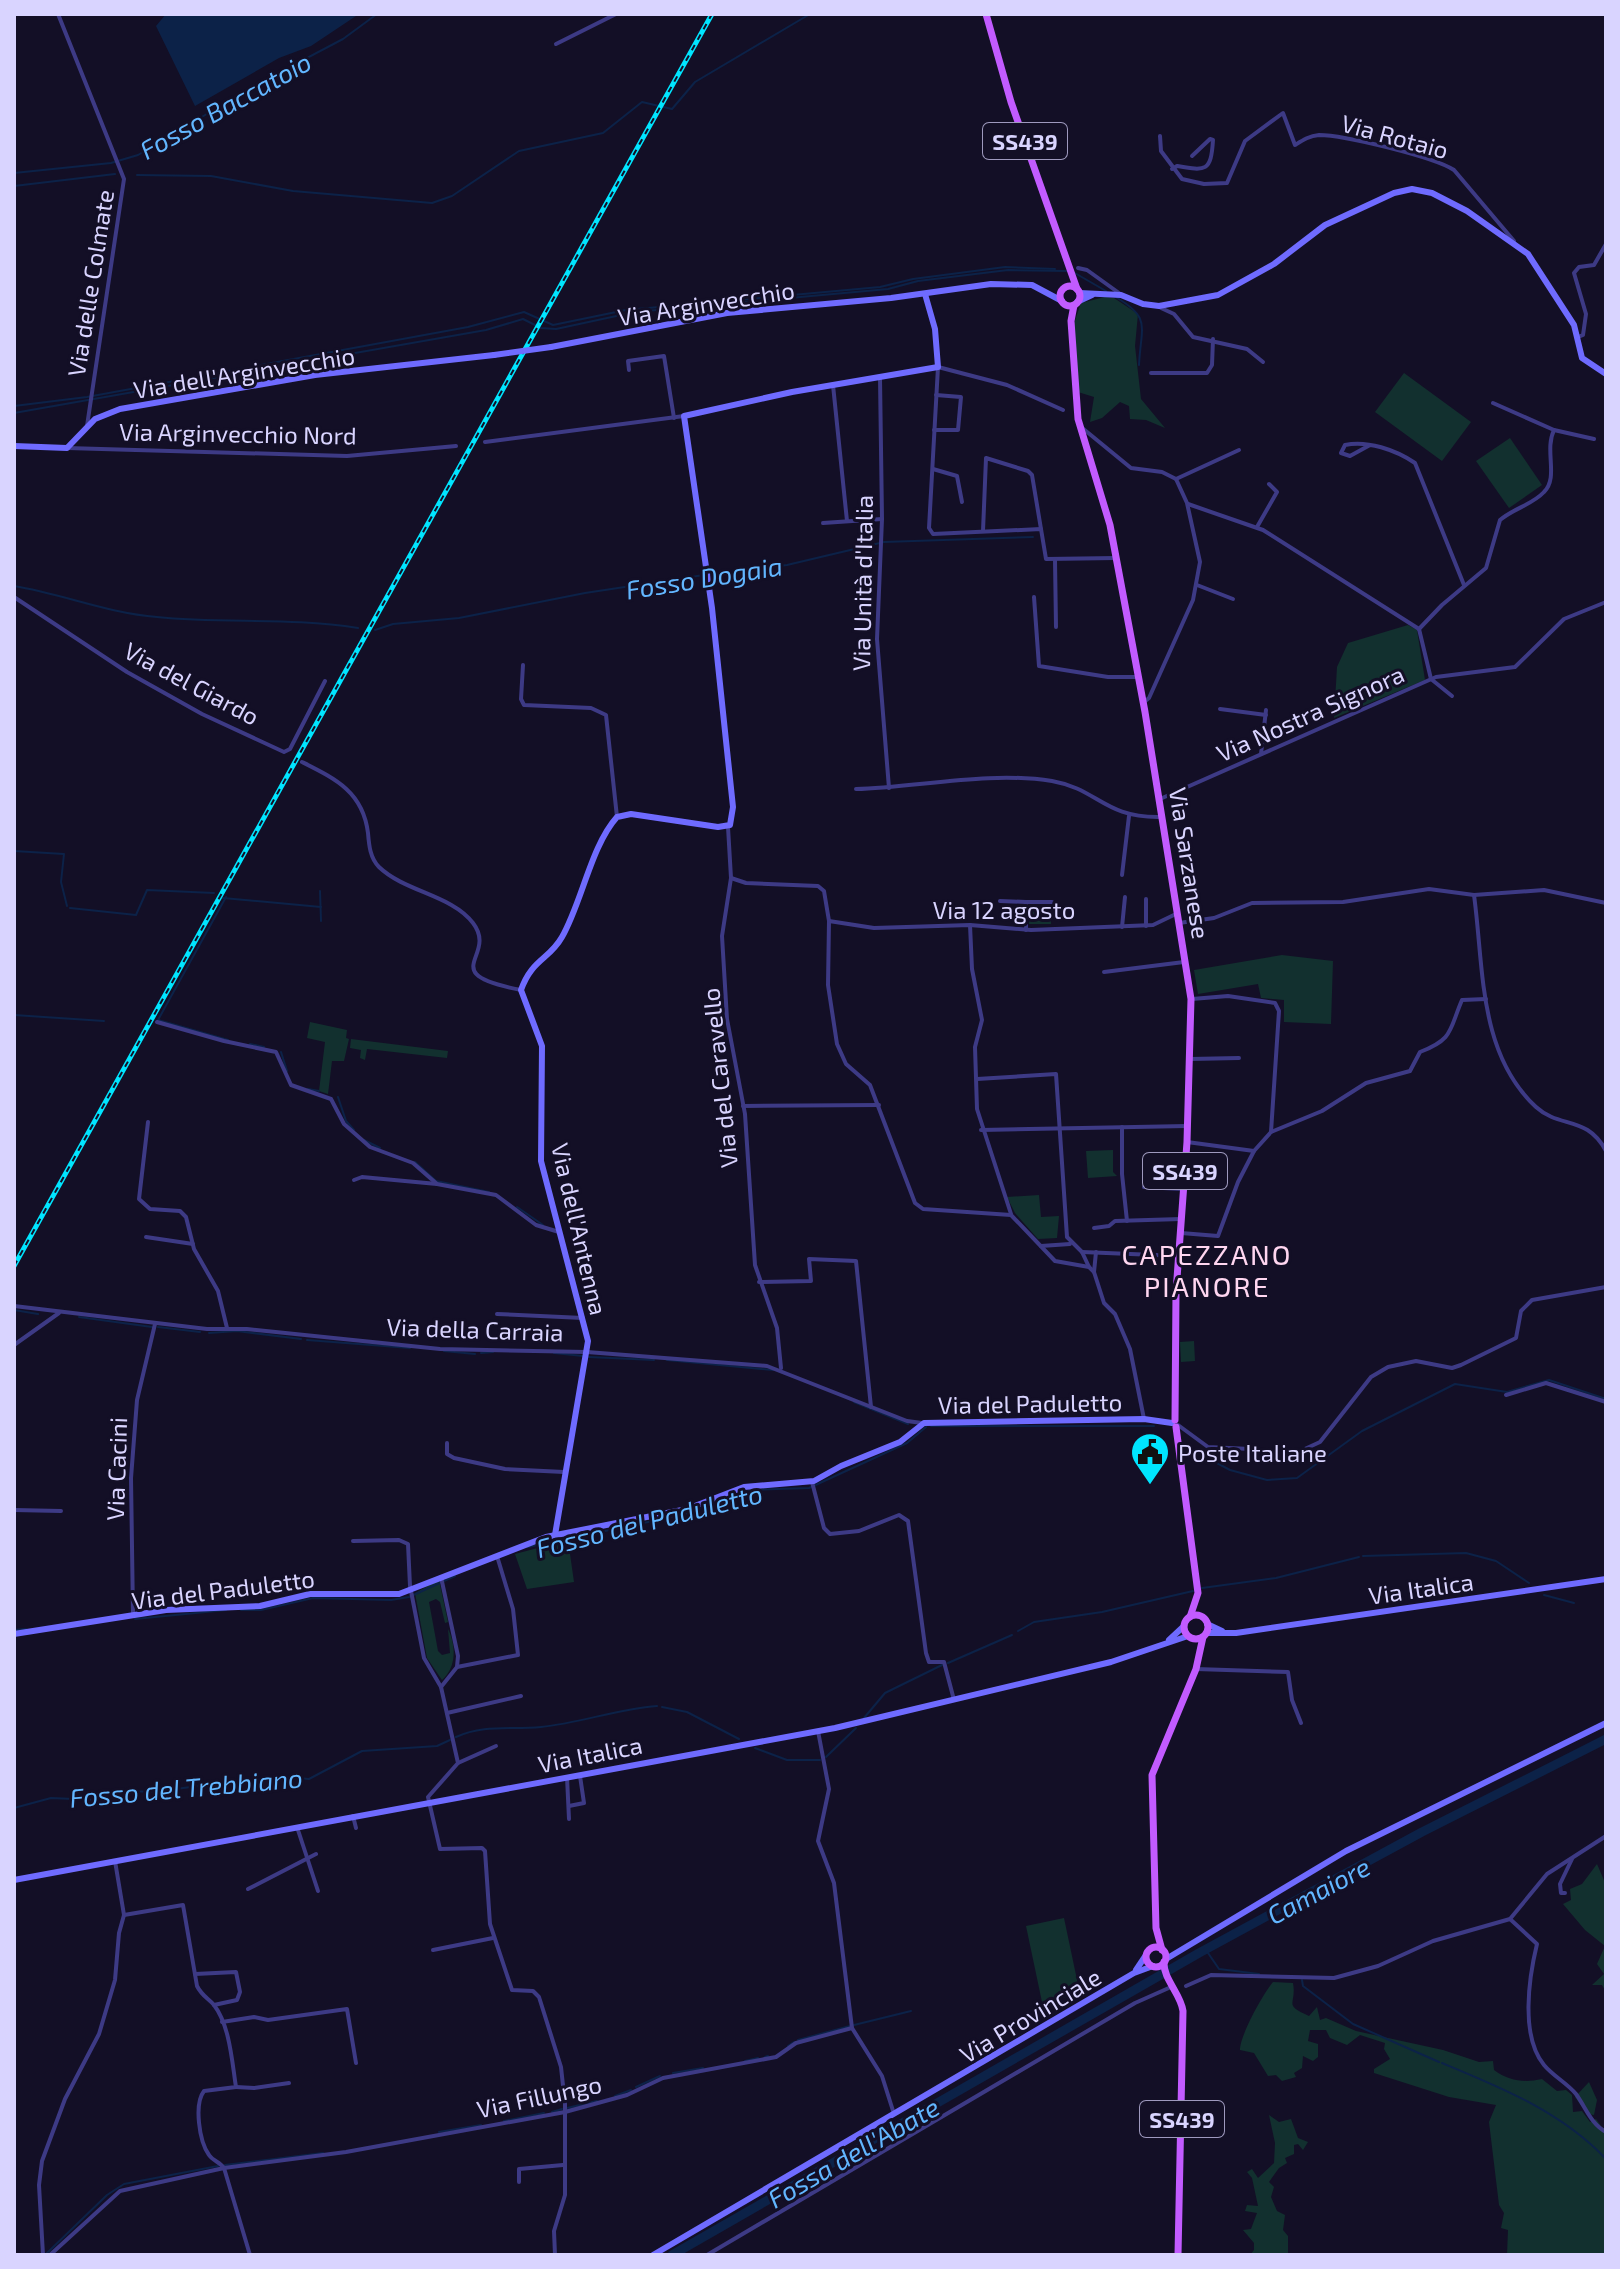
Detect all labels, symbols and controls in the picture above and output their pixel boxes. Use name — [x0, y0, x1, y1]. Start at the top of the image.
water label: Fosso Baccatoio — [134, 45, 316, 165]
street label: Via Rotaio — [1338, 108, 1452, 164]
road number: SS439 — [983, 123, 1067, 159]
street label: Via delle Colmate — [61, 187, 119, 379]
street label: Via Arginvecchio — [616, 275, 796, 331]
street label: Via dell'Arginvecchio — [131, 340, 357, 404]
street label: Via Arginvecchio Nord — [119, 416, 357, 450]
street label: Via Unità d'Italia — [846, 495, 878, 671]
water label: Fosso Dogaia — [624, 549, 784, 605]
street label: Via del Giardo — [120, 635, 264, 731]
street label: Via Nostra Signora — [1212, 659, 1408, 767]
street label: Via Sarzanese — [1164, 785, 1216, 941]
street label: Via 12 agosto — [933, 895, 1075, 924]
street label: Via del Caravello — [695, 987, 743, 1169]
street label: Via dell'Antenna — [546, 1140, 614, 1318]
road number: SS439 — [1143, 1153, 1227, 1189]
district label: CAPEZZANO PIANORE — [1121, 1237, 1293, 1303]
street label: Via della Carraia — [386, 1311, 564, 1347]
street label: Via del Paduletto — [938, 1387, 1122, 1419]
street label: Via Cacini — [100, 1417, 132, 1521]
public building icon: Poste Italiane — [1129, 1431, 1171, 1486]
place label: Poste Italiane — [1178, 1438, 1327, 1467]
water label: Fosso del Paduletto — [533, 1477, 765, 1563]
street label: Via del Paduletto — [130, 1563, 316, 1615]
street label: Via Italica — [1367, 1566, 1475, 1610]
street label: Via Italica — [535, 1730, 645, 1778]
water label: Fosso del Trebbiano — [68, 1761, 304, 1813]
water label: Camaiore — [1261, 1850, 1375, 1930]
street label: Via Provinciale — [954, 1961, 1106, 2069]
street label: Via Fillungo — [474, 2069, 604, 2123]
water label: Fossa dell'Abate — [762, 2090, 944, 2214]
road number: SS439 — [1140, 2101, 1224, 2137]

